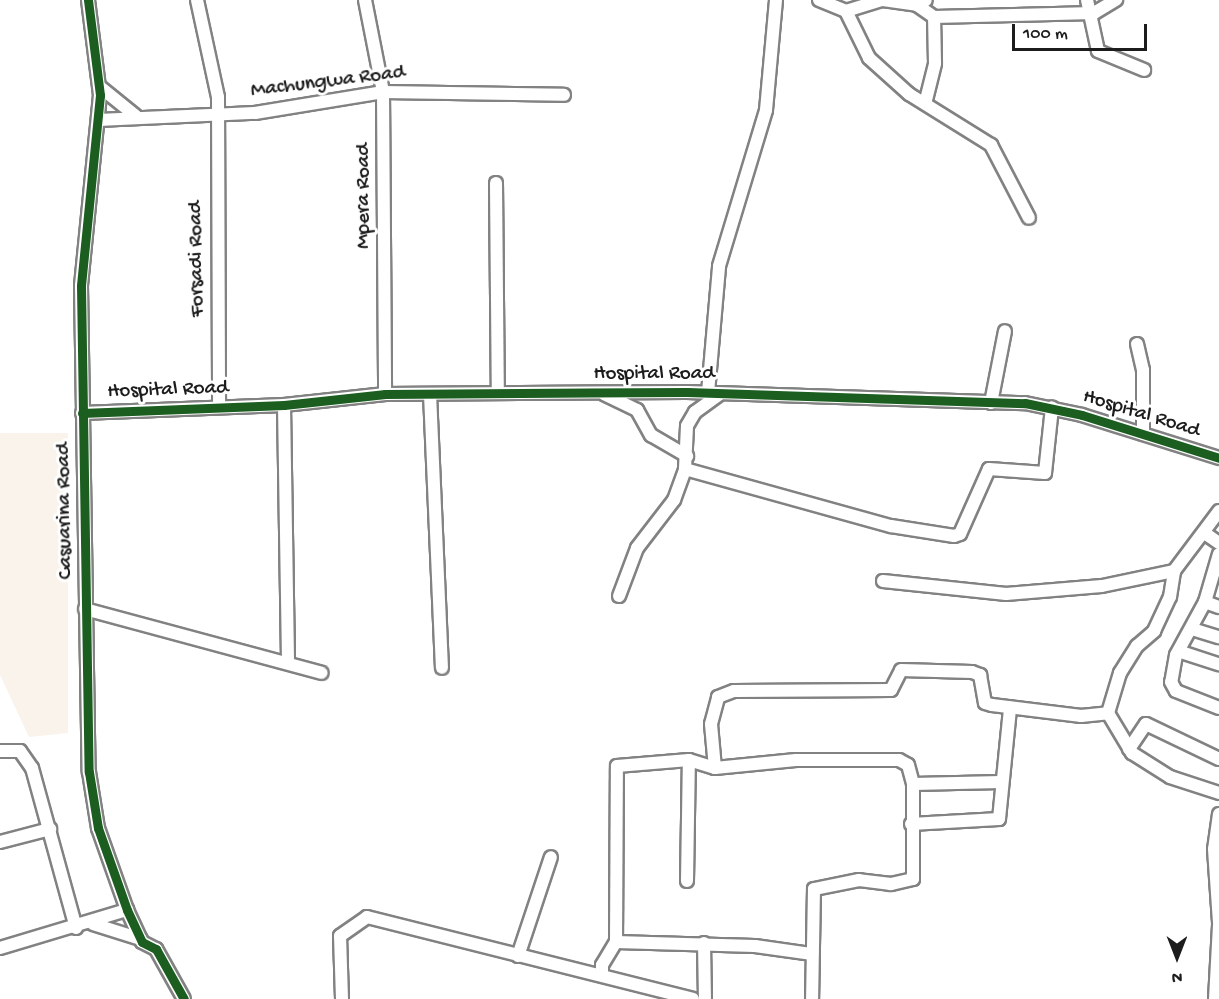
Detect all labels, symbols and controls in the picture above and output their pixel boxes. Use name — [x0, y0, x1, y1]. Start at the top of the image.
scale bar — [1015, 12, 1150, 50]
text: 100 m — [1023, 24, 1068, 45]
street label: Machungwa Road — [249, 61, 407, 105]
street label: Mpera Road — [352, 143, 378, 249]
street label: Forsadi Road — [184, 201, 212, 317]
street label: Hospital Road — [593, 362, 715, 388]
street label: Hospital Road — [107, 376, 229, 406]
street label: Hospital Road — [1079, 385, 1203, 445]
street label: Casuarina Road — [52, 442, 80, 580]
north arrow — [1147, 927, 1207, 987]
text: N — [1172, 966, 1182, 985]

